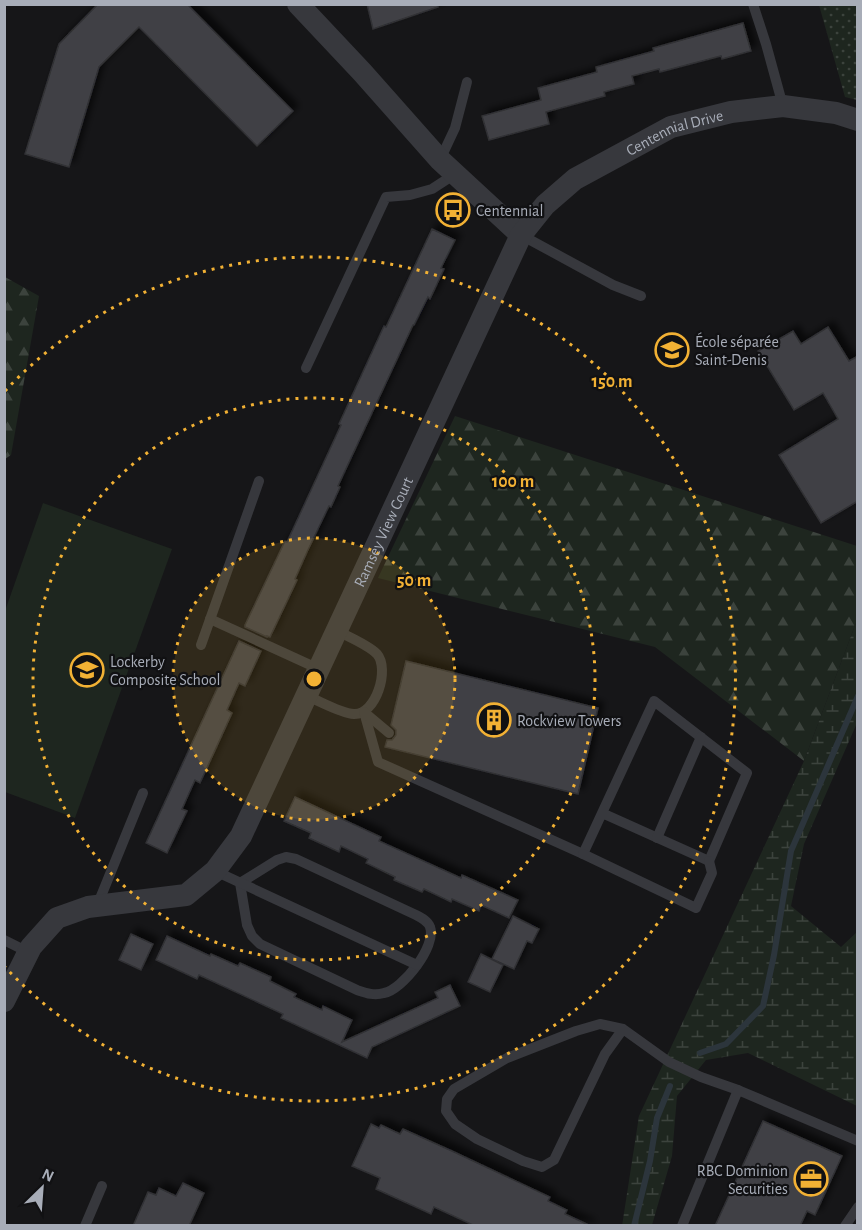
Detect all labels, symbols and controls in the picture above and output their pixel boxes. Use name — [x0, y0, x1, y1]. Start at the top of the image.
street label: Centennial Drive — [623, 107, 725, 159]
bus stop icon: Centennial — [435, 192, 471, 228]
place label: Centennial — [476, 203, 543, 219]
school or university icon: École séparée Saint-Denis — [654, 332, 690, 368]
place label: École séparée Saint-Denis — [695, 332, 779, 368]
text: 150 m — [592, 373, 632, 391]
text: 100 m — [492, 473, 534, 491]
street label: Ramsey View Court — [351, 475, 416, 589]
text: 50 m — [397, 572, 431, 590]
school or university icon: Lockerby Composite School — [69, 652, 105, 688]
place label: Lockerby Composite School — [110, 654, 221, 688]
centre of rings — [304, 669, 324, 689]
building icon: Rockview Towers — [476, 702, 512, 738]
place label: Rockview Towers — [517, 713, 622, 729]
north arrow — [12, 1158, 72, 1218]
office icon: RBC Dominion Securities — [793, 1161, 829, 1197]
place label: RBC Dominion Securities — [697, 1163, 788, 1197]
text: N — [39, 1166, 56, 1185]

